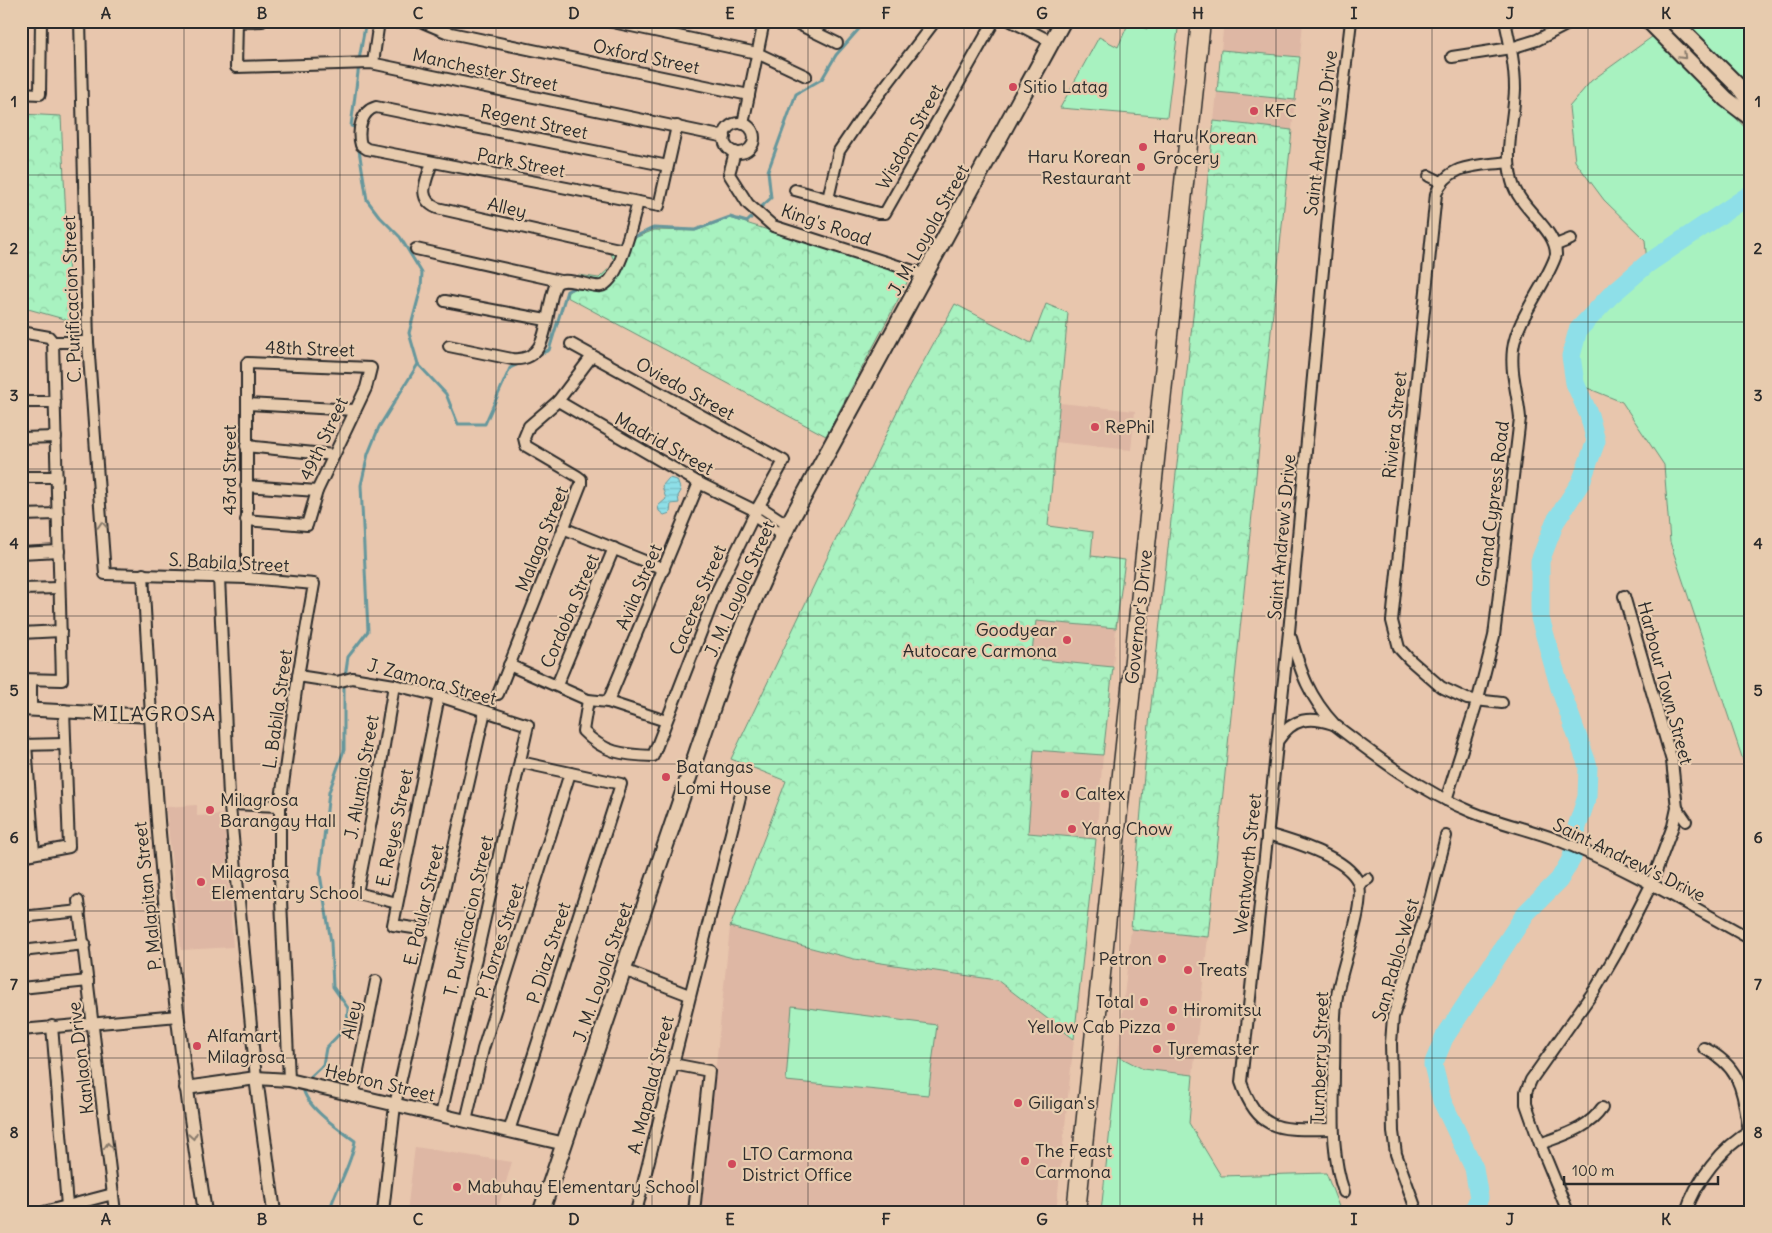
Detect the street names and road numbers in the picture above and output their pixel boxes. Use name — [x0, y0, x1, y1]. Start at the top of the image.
street label: Oxford Street — [591, 34, 702, 79]
street label: Manchester Street — [410, 43, 560, 96]
street label: Saint Andrew's Drive — [1299, 49, 1342, 217]
street label: Wisdom Street — [871, 80, 948, 194]
street label: Regent Street — [478, 99, 590, 144]
street label: Park Street — [475, 143, 567, 182]
street label: J. M. Loyola Street — [883, 160, 974, 299]
street label: Alley — [485, 192, 529, 223]
street label: King's Road — [778, 198, 875, 251]
street label: C. Purificacion Street — [57, 215, 86, 383]
street label: 48th Street — [265, 335, 355, 362]
street label: Oviedo Street — [632, 352, 739, 425]
street label: Riviera Street — [1377, 370, 1412, 480]
street label: 49th Street — [294, 393, 353, 484]
street label: Madrid Street — [611, 407, 718, 480]
street label: Grand Cypress Road — [1471, 419, 1514, 588]
street label: 43rd Street — [218, 425, 241, 515]
street label: Saint Andrew's Drive — [1263, 453, 1300, 621]
street label: Malaga Street — [510, 483, 573, 595]
street label: J. M. Loyola Street — [699, 517, 780, 660]
street label: Avila Street — [610, 540, 667, 633]
street label: Caceres Street — [664, 541, 731, 658]
street label: S. Babila Street — [168, 548, 290, 577]
street label: Governor's Drive — [1120, 548, 1157, 685]
street label: Cordoba Street — [535, 550, 604, 672]
street label: Harbour Town Street — [1633, 599, 1698, 767]
street label: L. Babila Street — [258, 648, 297, 770]
street label: J. Zamora Street — [365, 653, 499, 710]
street label: J. Alumia Street — [339, 713, 384, 841]
street label: E. Reyes Street — [371, 767, 418, 889]
street label: Wentworth Street — [1229, 792, 1266, 936]
street label: Saint Andrew's Drive — [1549, 813, 1709, 906]
street label: P. Malapitan Street — [128, 820, 167, 972]
street label: T. Purificacion Street — [439, 833, 498, 999]
street label: E. Paular Street — [398, 842, 449, 968]
street label: P. Torres Street — [470, 880, 529, 1001]
street label: San Pablo-West — [1367, 896, 1424, 1024]
street label: P. Diaz Street — [521, 899, 576, 1006]
street label: J. M. Loyola Street — [568, 899, 637, 1045]
street label: Turnberry Street — [1306, 991, 1333, 1125]
street label: Alley — [336, 998, 367, 1042]
street label: Kanlaon Drive — [62, 1000, 99, 1116]
street label: A. Mapalad Street — [622, 1013, 679, 1157]
street label: Hebron Street — [323, 1059, 438, 1106]

